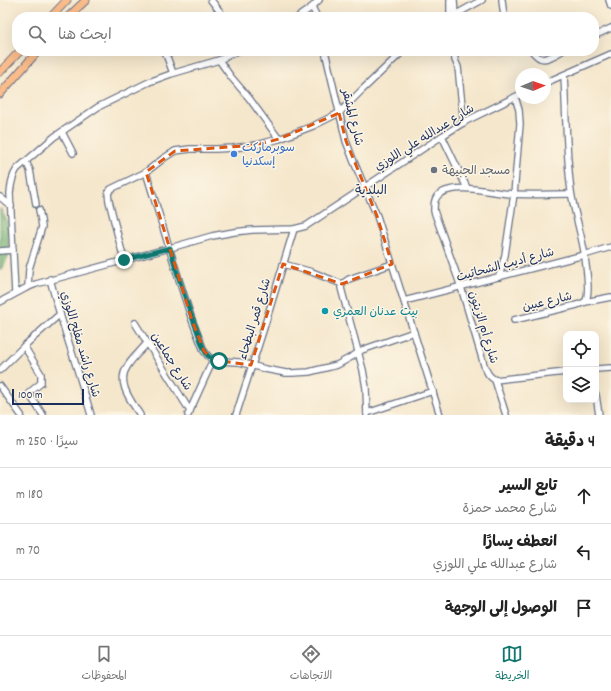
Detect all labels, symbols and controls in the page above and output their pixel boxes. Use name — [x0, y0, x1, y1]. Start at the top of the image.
search box — [12, 12, 599, 56]
icon: search — [26, 23, 48, 45]
text: ابحث هنا — [58, 25, 112, 47]
north arrow — [515, 68, 551, 104]
street label: شارع المشقر — [336, 86, 367, 148]
street label: شارع عبدالله علي اللوزي — [372, 101, 478, 177]
place label: سوبرماركت إسكدنيا — [242, 140, 295, 171]
marker: سوبرماركت إسكدنيا — [229, 149, 239, 159]
place label: مسجد الجبيهة — [442, 163, 510, 180]
marker: مسجد الجبيهة — [429, 165, 439, 175]
district label: البلدية — [355, 182, 387, 201]
street label: شارع أديب الشحاتيت — [455, 244, 556, 287]
route end — [115, 251, 133, 269]
street label: شارع قمر البطحاء — [235, 277, 276, 362]
street label: شارع عبين — [521, 288, 574, 316]
street label: شارع راشد مفلح اللوزي — [55, 289, 104, 400]
street label: شارع أم الزيتون — [463, 289, 502, 366]
place label: بيت عدنان العمري — [333, 304, 418, 321]
marker: بيت عدنان العمري — [320, 306, 330, 316]
street label: شارع جماعين — [146, 329, 195, 394]
map controls — [563, 331, 599, 403]
button: locate — [563, 331, 599, 367]
route start — [210, 352, 228, 370]
button: layers — [563, 367, 599, 403]
scale bar — [12, 387, 84, 406]
text: 100 m — [18, 388, 42, 404]
text: 4 دقيقة — [545, 431, 595, 455]
text: سيرًا · 250 m — [16, 433, 78, 452]
text: تابع السير — [500, 476, 557, 498]
icon: ahead — [573, 485, 595, 507]
text: 180 m — [16, 486, 43, 505]
text: شارع محمد حمزة — [463, 500, 557, 519]
text: انعطف يسارًا — [483, 532, 557, 554]
icon: left — [573, 541, 595, 563]
text: 70 m — [16, 542, 40, 561]
text: شارع عبدالله علي اللوزي — [433, 556, 557, 575]
icon: arrive — [573, 597, 595, 619]
text: الوصول إلى الوجهة — [445, 598, 557, 620]
tab: المحفوظات — [82, 643, 127, 685]
tab: الاتجاهات — [290, 643, 332, 685]
tab: الخريطة — [495, 643, 530, 685]

